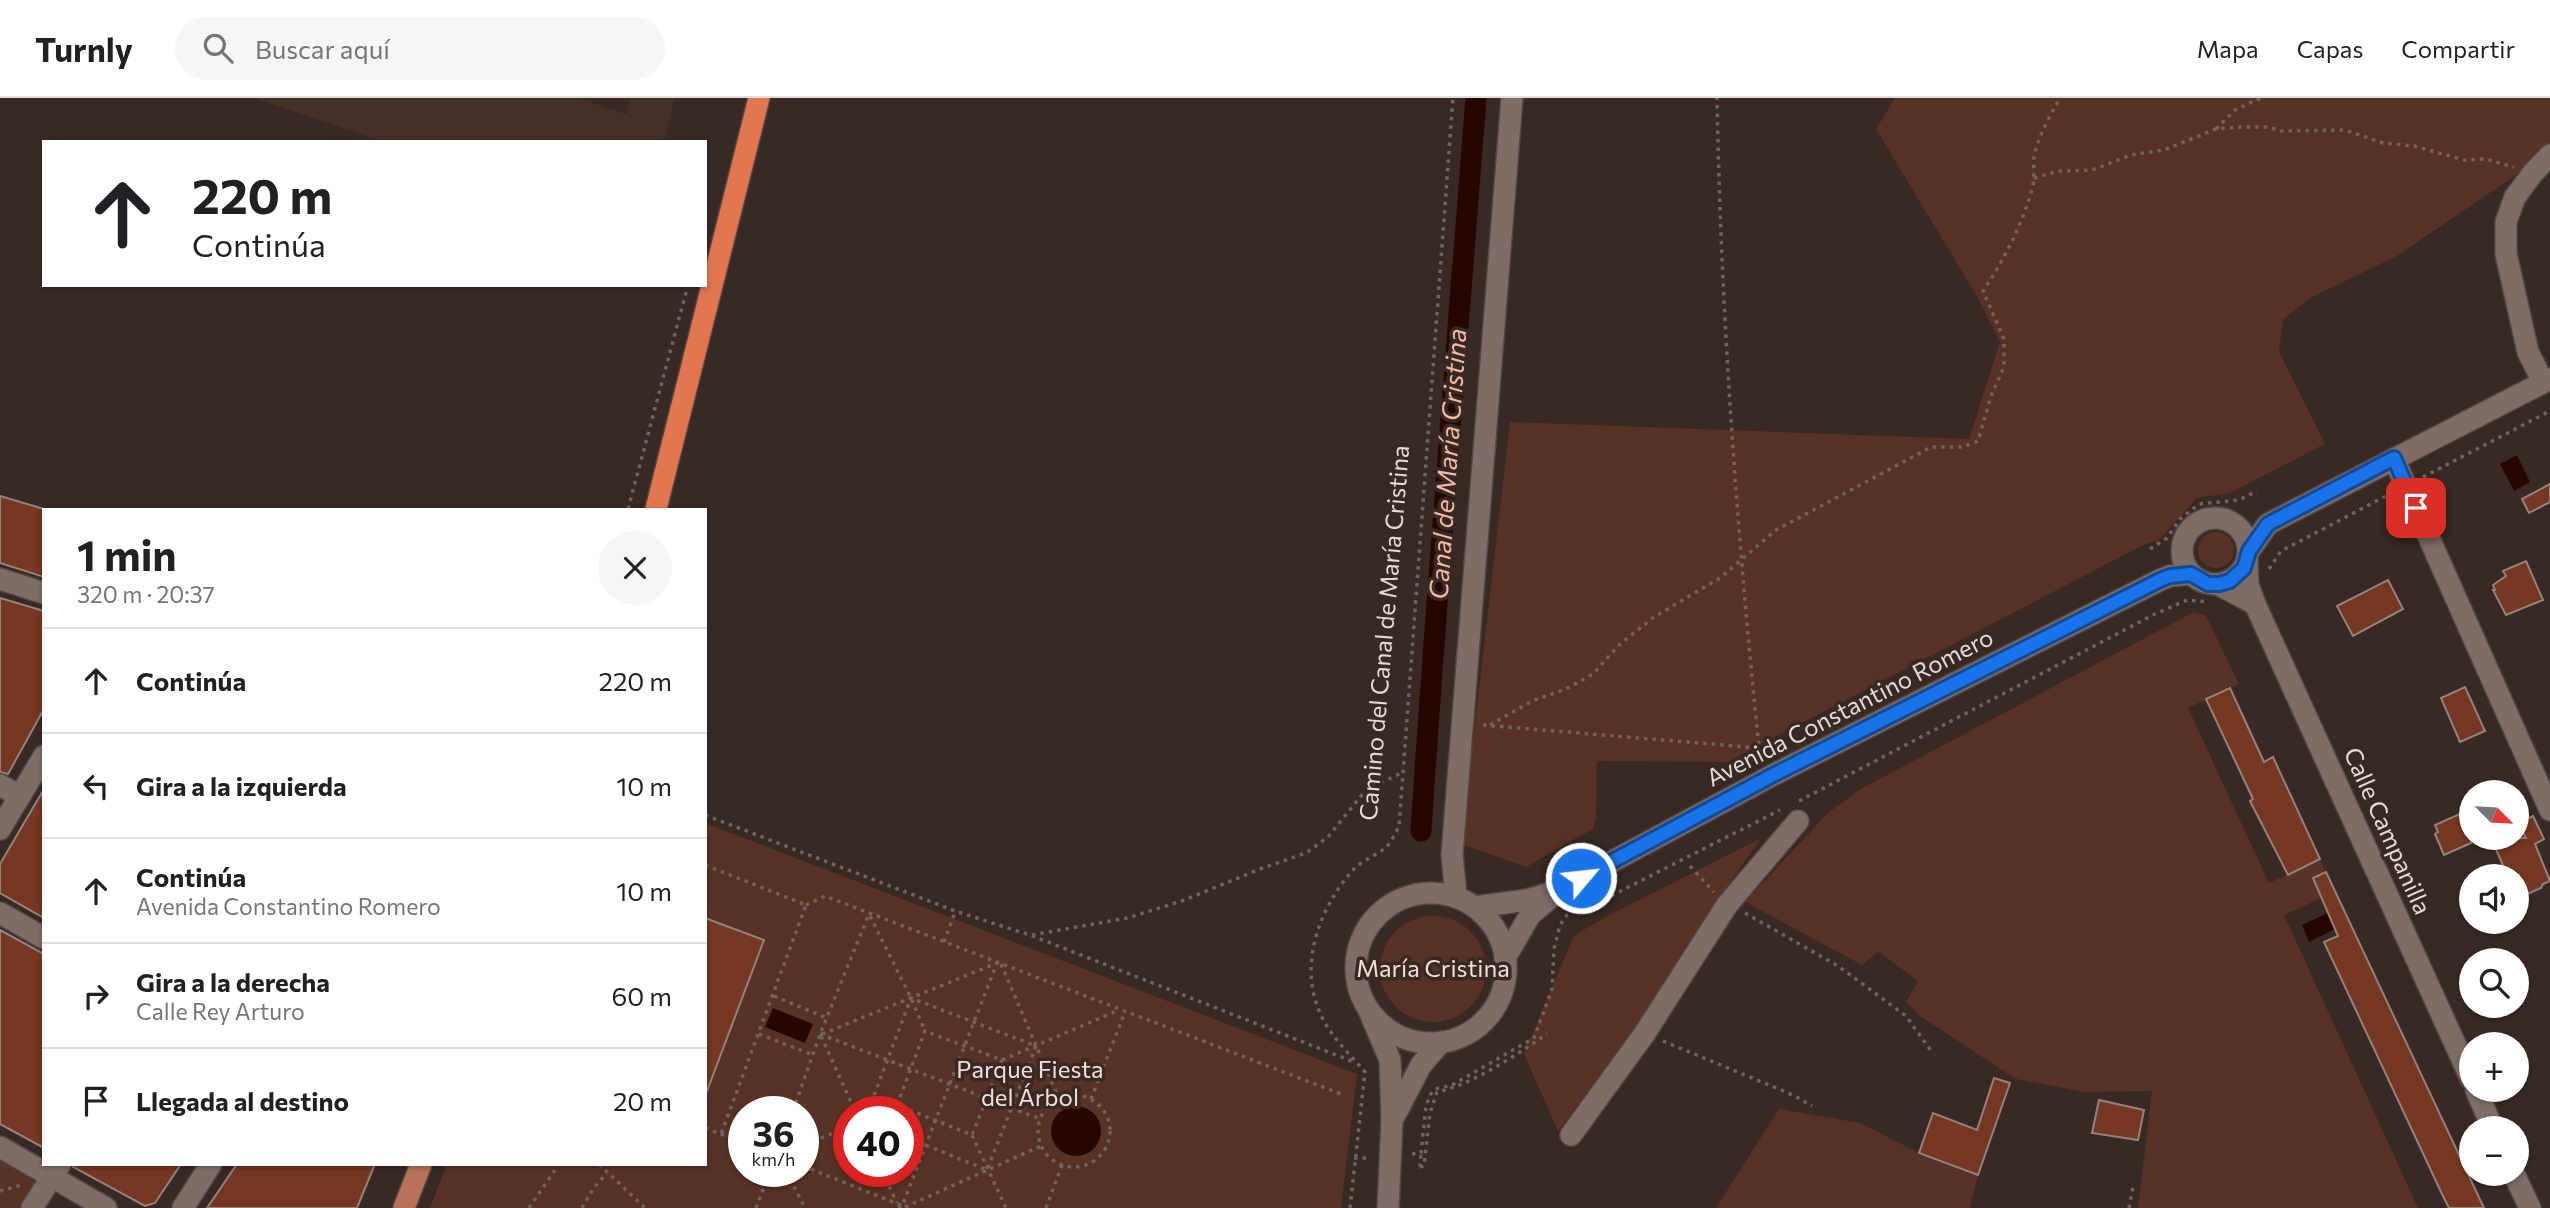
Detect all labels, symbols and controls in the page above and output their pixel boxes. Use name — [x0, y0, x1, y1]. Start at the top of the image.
search box — [175, 17, 665, 80]
text: Turnly — [35, 28, 133, 69]
icon: search — [199, 29, 237, 67]
text: Buscar aquí — [255, 33, 390, 64]
text: Mapa — [2197, 34, 2259, 63]
text: Capas — [2297, 34, 2363, 63]
text: Compartir — [2401, 34, 2515, 63]
text: 220 m — [192, 164, 332, 224]
icon: ahead — [77, 168, 168, 259]
text: Continúa — [192, 224, 326, 264]
water label: Canal de María Cristina — [1422, 327, 1471, 600]
street label: Camino del Canal de María Cristina — [1353, 444, 1414, 822]
pin — [2386, 478, 2446, 538]
icon: arrive — [2397, 489, 2435, 527]
text: 1 min — [77, 528, 177, 580]
button: close — [598, 531, 672, 605]
text: 320 m · 20:37 — [77, 580, 215, 608]
street label: Avenida Constantino Romero — [1701, 622, 1998, 792]
icon: ahead — [77, 662, 115, 700]
text: Continúa — [136, 665, 246, 696]
text: 220 m — [599, 665, 672, 696]
street label: Calle Campanilla — [2339, 742, 2438, 918]
icon: left — [77, 767, 115, 805]
text: Gira a la izquierda — [136, 770, 347, 801]
text: 10 m — [616, 770, 672, 801]
north arrow — [2459, 780, 2529, 850]
map controls — [2459, 780, 2529, 1186]
position arrow — [1544, 841, 1618, 915]
text: Continúa — [136, 861, 246, 892]
button: sound — [2459, 864, 2529, 934]
icon: ahead — [77, 872, 115, 910]
text: 10 m — [616, 875, 672, 906]
text: Avenida Constantino Romero — [136, 892, 441, 920]
button: search — [2459, 948, 2529, 1018]
park label: María Cristina — [1356, 953, 1510, 982]
text: Gira a la derecha — [136, 966, 330, 997]
icon: right — [77, 977, 115, 1015]
text: 60 m — [612, 980, 672, 1011]
text: Calle Rey Arturo — [136, 997, 305, 1025]
button: + — [2459, 1032, 2529, 1102]
park label: Parque Fiesta del Árbol — [956, 1054, 1104, 1111]
icon: arrive — [77, 1082, 115, 1120]
text: Llegada al destino — [136, 1085, 349, 1116]
text: 20 m — [613, 1085, 672, 1116]
speed limit sign: 40 — [833, 1096, 924, 1187]
text: 36 — [753, 1111, 794, 1154]
button: − — [2459, 1116, 2529, 1186]
text: km/h — [752, 1148, 795, 1170]

